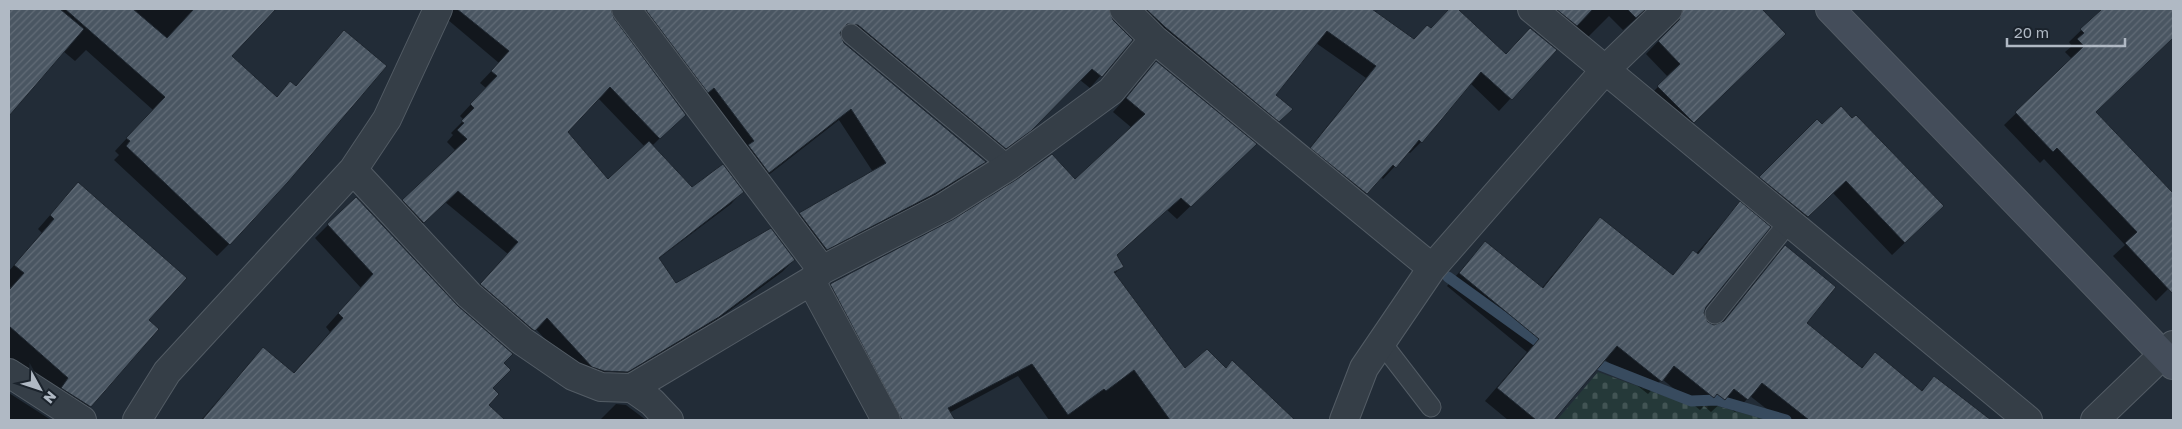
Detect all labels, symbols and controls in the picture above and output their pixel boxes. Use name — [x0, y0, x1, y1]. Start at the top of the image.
scale bar — [2007, 15, 2124, 47]
text: 20 m — [2014, 23, 2049, 41]
north arrow — [15, 364, 65, 414]
text: N — [40, 388, 60, 407]

